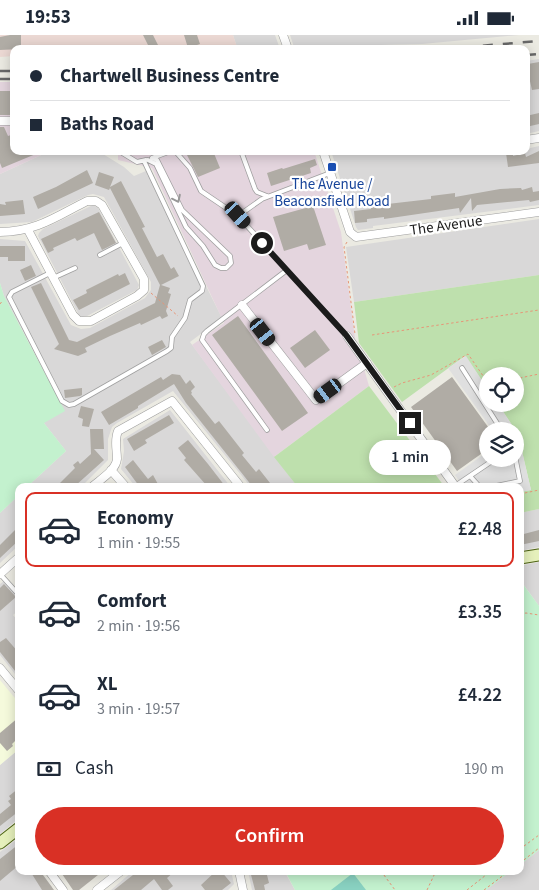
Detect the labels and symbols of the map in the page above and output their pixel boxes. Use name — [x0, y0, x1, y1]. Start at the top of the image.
marker: The Avenue / Beaconsfield Road — [326, 161, 338, 173]
place label: The Avenue / Beaconsfield Road — [274, 174, 390, 212]
one-way arrow — [170, 194, 180, 203]
car — [222, 199, 253, 231]
street label: The Avenue — [409, 210, 484, 241]
route start — [251, 232, 273, 254]
car — [247, 316, 278, 348]
car — [311, 376, 344, 406]
route end — [399, 412, 421, 434]
callout: 1 min — [369, 441, 451, 475]

